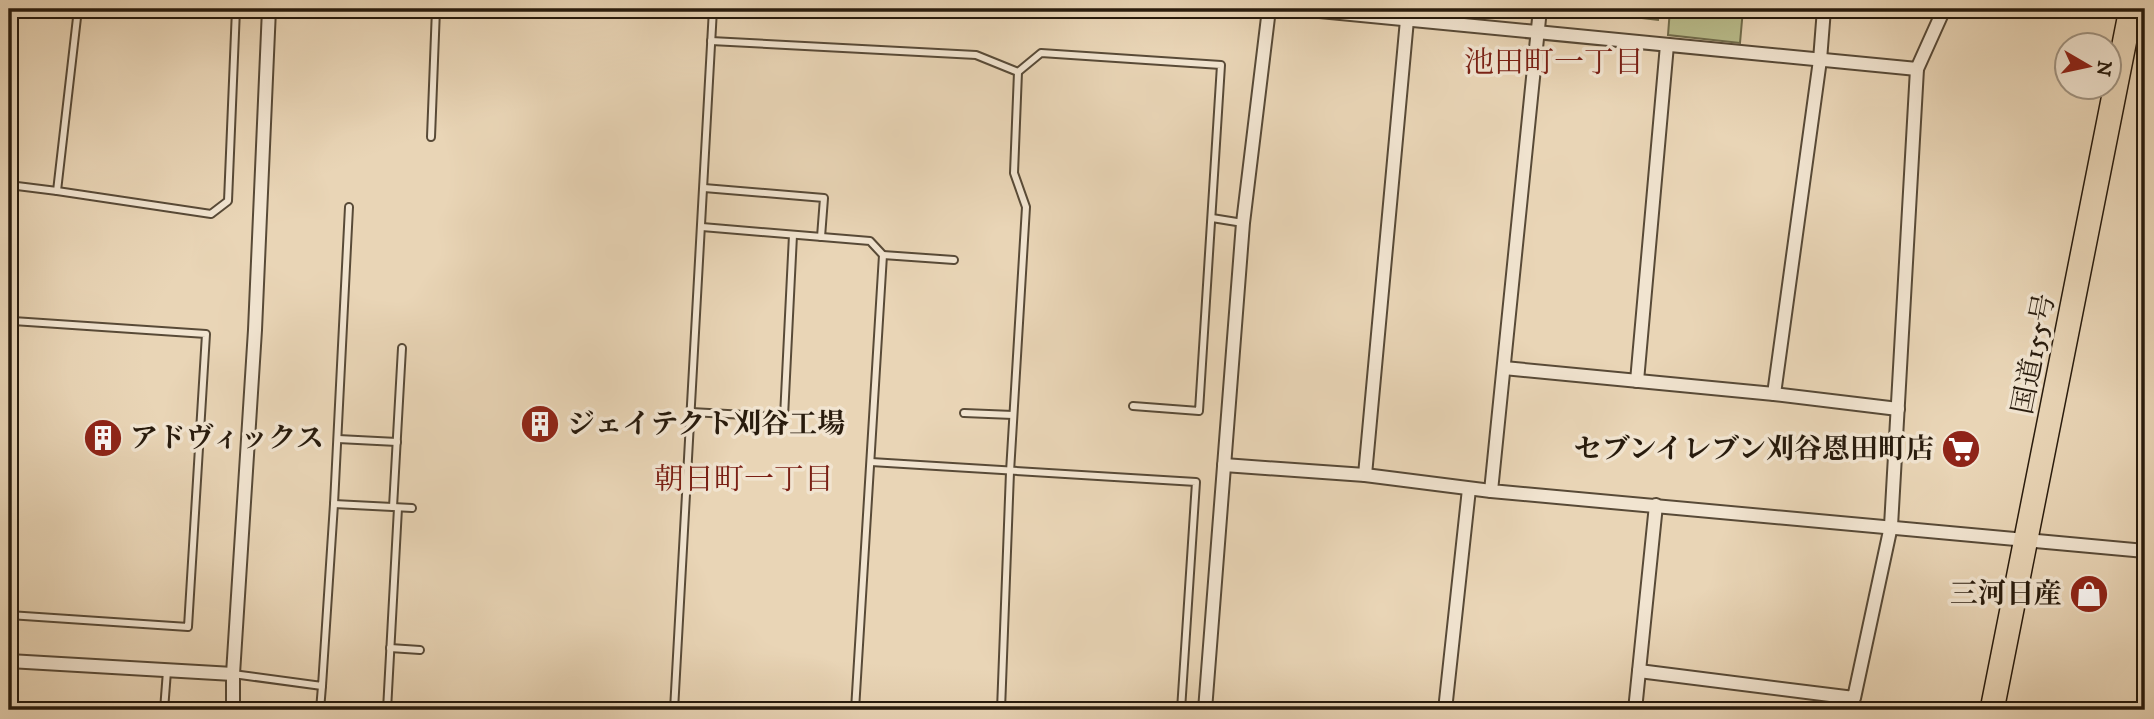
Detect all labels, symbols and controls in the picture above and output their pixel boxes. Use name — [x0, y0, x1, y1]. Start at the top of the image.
north arrow — [2052, 32, 2122, 102]
district label: 池田町一丁目 — [1464, 45, 1644, 82]
text: N — [2091, 59, 2116, 78]
street label: 国道155号 — [2005, 291, 2063, 417]
building icon: ジェイテクト刈谷工場 — [519, 403, 561, 445]
place label: ジェイテクト刈谷工場 — [567, 407, 845, 442]
building icon: アドヴィックス — [82, 417, 124, 459]
place label: アドヴィックス — [130, 421, 324, 456]
supermarket icon: セブンイレブン刈谷恩田町店 — [1940, 428, 1982, 470]
place label: セブンイレブン刈谷恩田町店 — [1574, 432, 1934, 467]
district label: 朝日町一丁目 — [654, 462, 834, 499]
shop icon: 三河日産 — [2068, 573, 2110, 615]
place label: 三河日産 — [1950, 577, 2062, 612]

